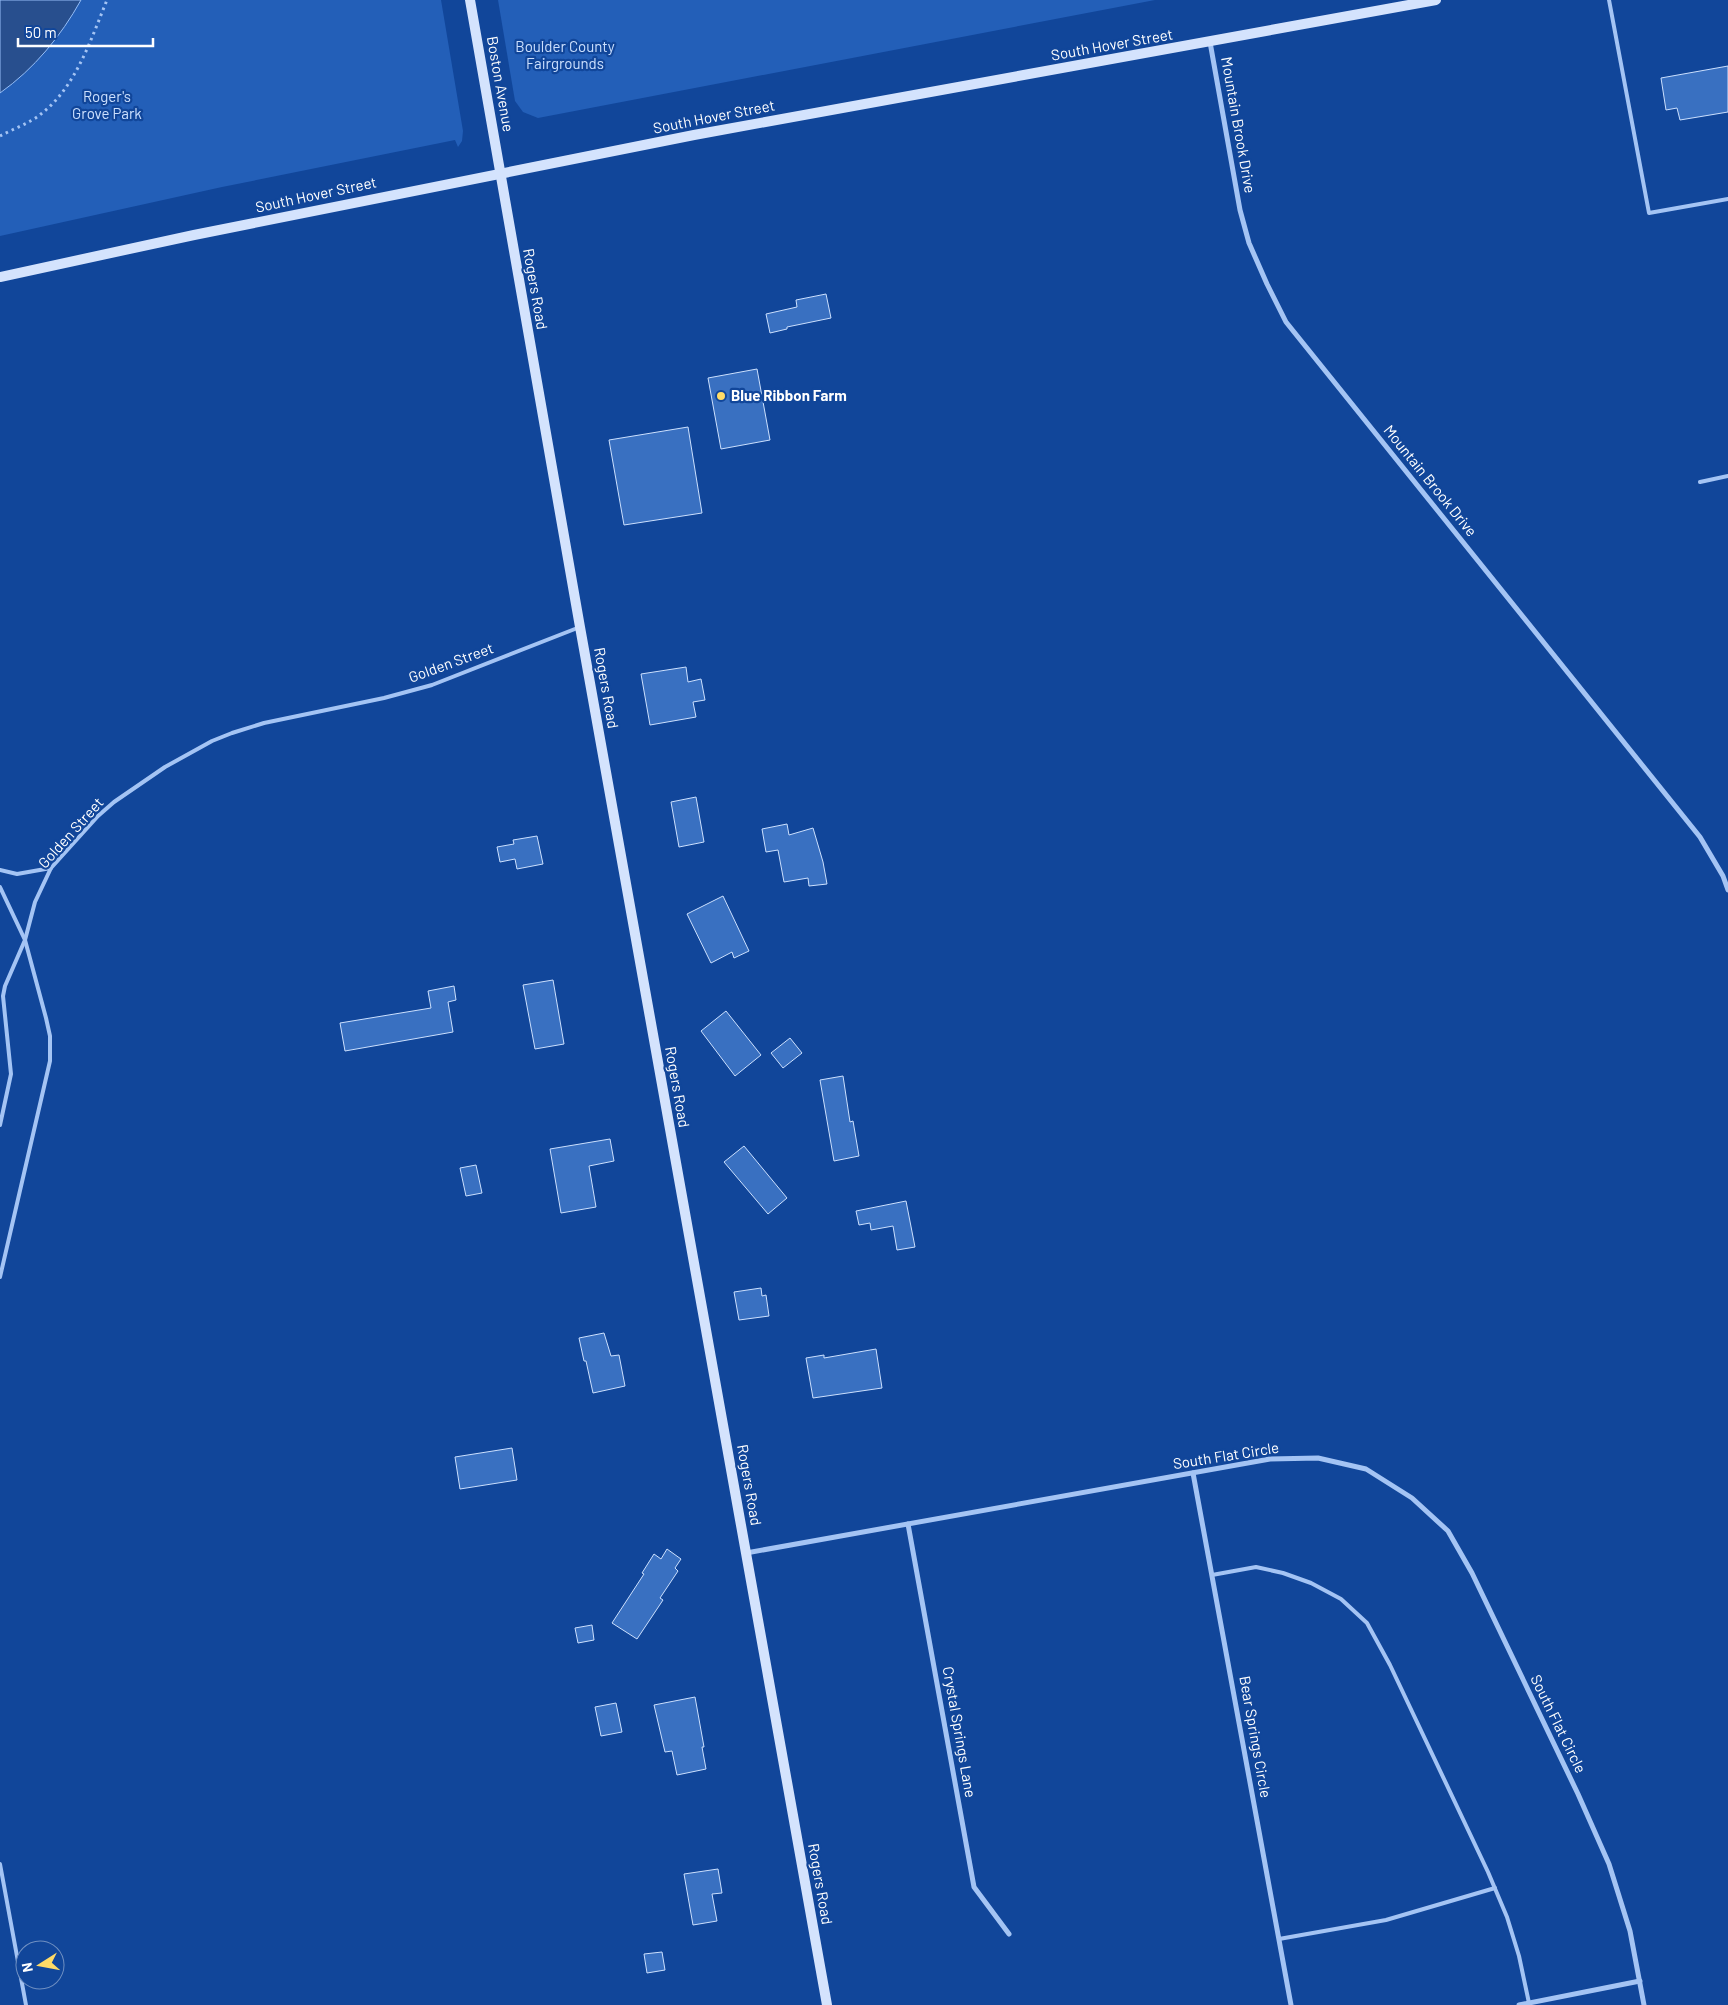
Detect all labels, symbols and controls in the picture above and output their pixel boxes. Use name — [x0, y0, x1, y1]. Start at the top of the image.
scale bar — [18, 15, 152, 47]
text: 50 m — [25, 23, 57, 41]
street label: South Hover Street — [1049, 24, 1174, 64]
street label: Boston Avenue — [484, 35, 518, 133]
park label: Boulder County Fairgrounds — [515, 37, 615, 72]
street label: Mountain Brook Drive — [1218, 55, 1260, 194]
park label: Roger's Grove Park — [72, 87, 142, 122]
street label: South Hover Street — [651, 95, 776, 137]
street label: South Hover Street — [254, 172, 378, 216]
street label: Rogers Road — [520, 247, 552, 331]
place label: Blue Ribbon Farm — [731, 386, 847, 404]
marker: Blue Ribbon Farm — [715, 390, 727, 402]
street label: Mountain Brook Drive — [1380, 421, 1481, 540]
street label: Golden Street — [406, 638, 496, 686]
street label: Rogers Road — [591, 646, 623, 730]
street label: Golden Street — [34, 793, 107, 871]
street label: Rogers Road — [662, 1045, 694, 1129]
street label: South Flat Circle — [1172, 1438, 1280, 1472]
street label: Rogers Road — [734, 1443, 766, 1527]
street label: Crystal Springs Lane — [940, 1665, 980, 1799]
street label: South Flat Circle — [1527, 1671, 1590, 1776]
street label: Bear Springs Circle — [1236, 1674, 1276, 1799]
street label: Rogers Road — [805, 1842, 837, 1926]
north arrow — [15, 1940, 65, 1990]
text: N — [18, 1961, 36, 1974]

